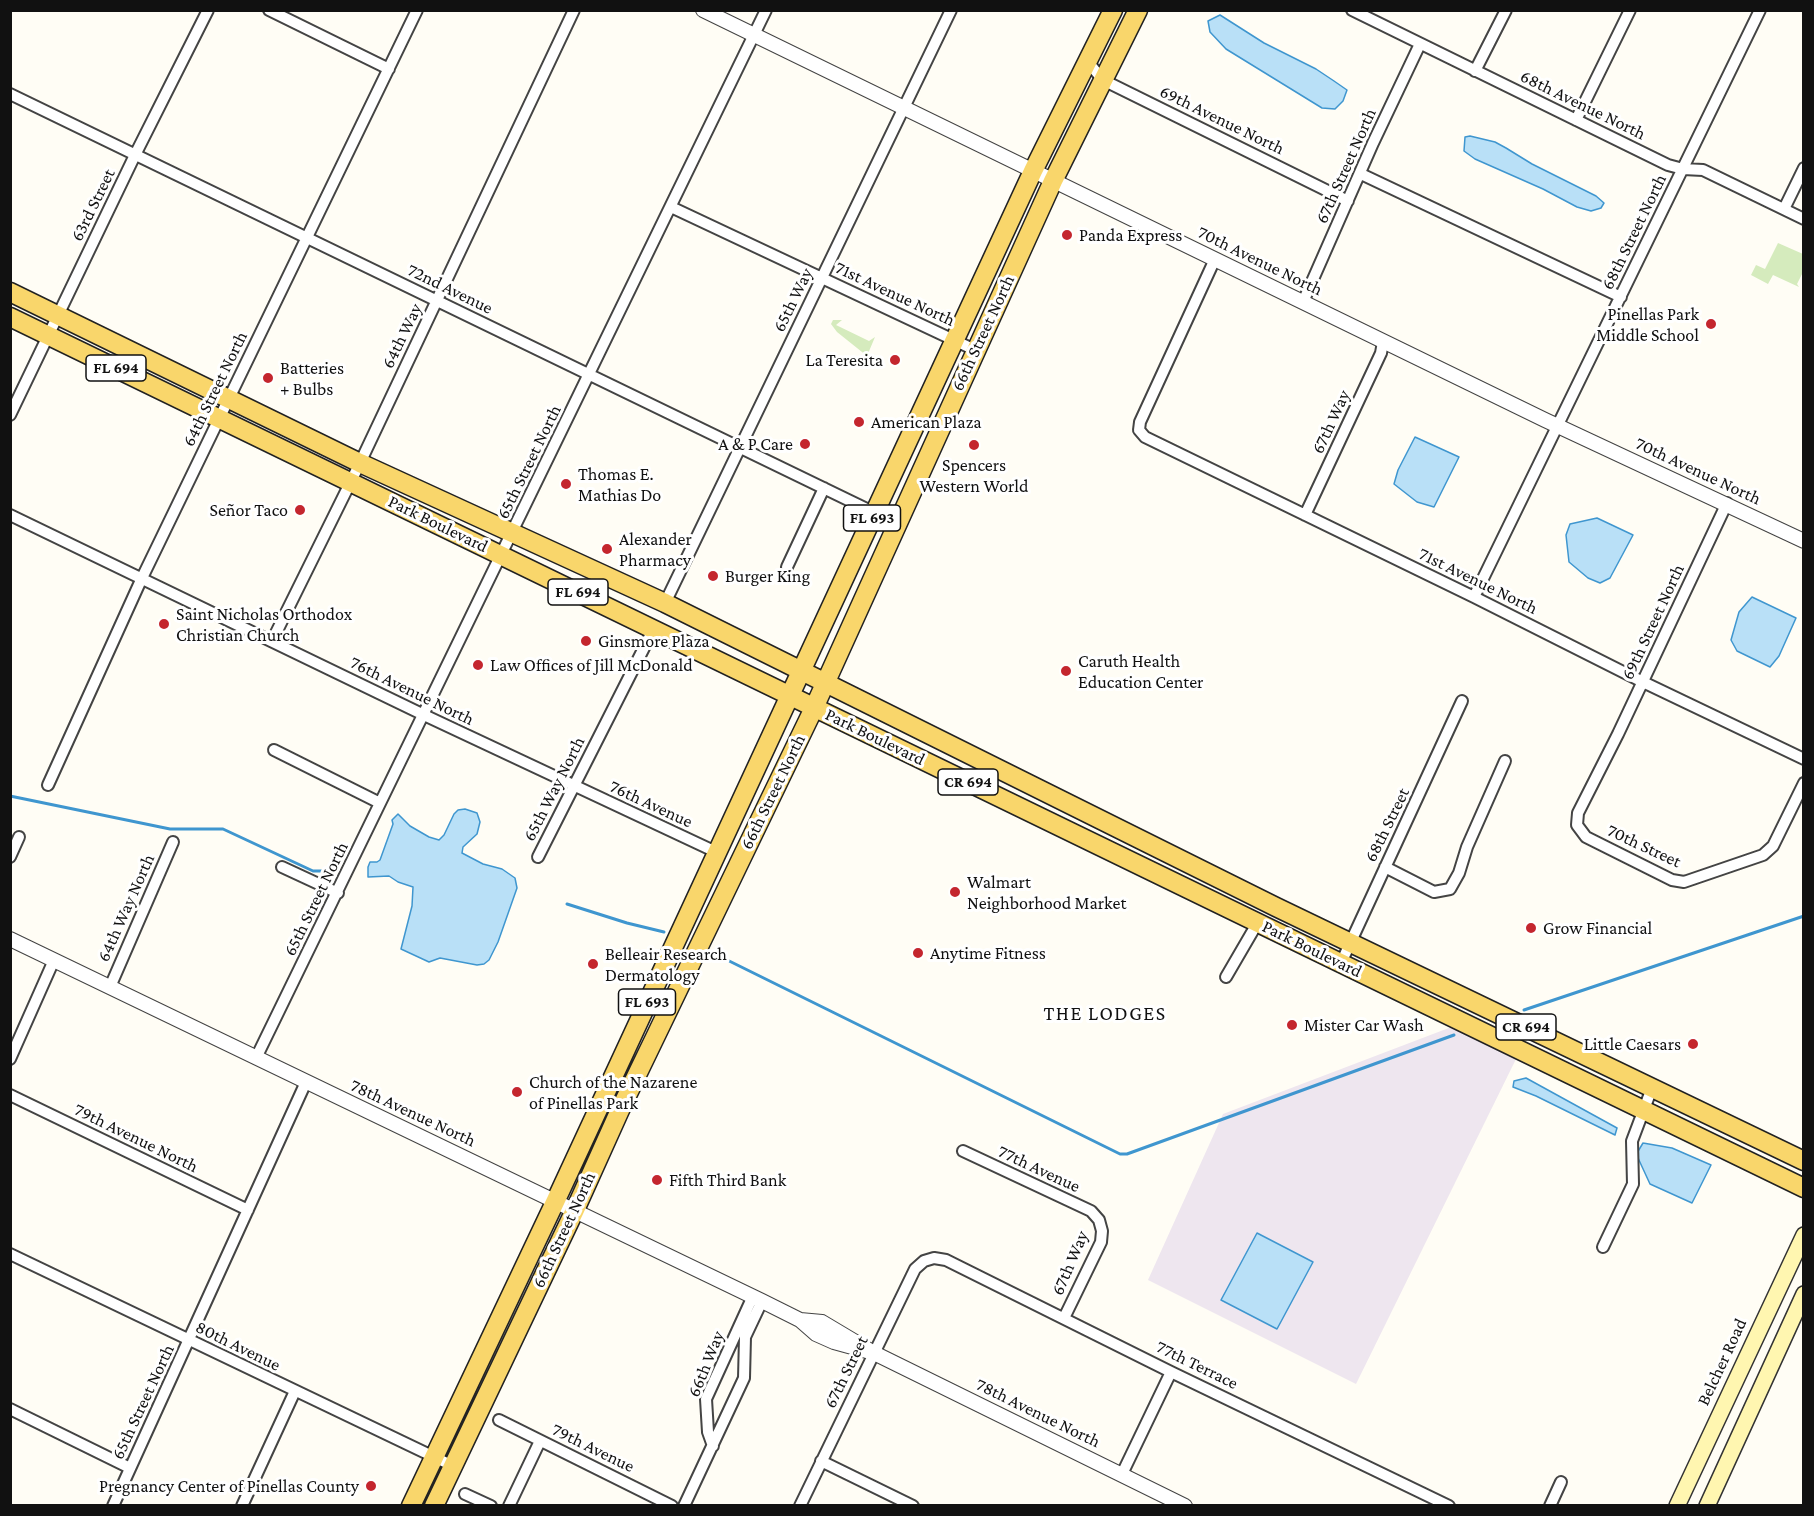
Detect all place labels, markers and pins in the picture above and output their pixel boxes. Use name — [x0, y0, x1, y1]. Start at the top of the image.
place label: Panda Express — [1079, 224, 1182, 246]
marker: Panda Express — [1060, 228, 1074, 242]
place label: Pinellas Park Middle School — [1596, 303, 1699, 346]
marker: Pinellas Park Middle School — [1704, 317, 1718, 331]
place label: La Teresita — [805, 349, 883, 371]
marker: La Teresita — [888, 353, 902, 367]
place label: Batteries + Bulbs — [280, 357, 344, 400]
marker: Batteries + Bulbs — [261, 371, 275, 385]
place label: American Plaza — [871, 411, 982, 433]
marker: American Plaza — [852, 415, 866, 429]
place label: A & P Care — [718, 433, 793, 455]
marker: A & P Care — [798, 437, 812, 451]
marker: Spencers Western World — [967, 438, 981, 452]
place label: Spencers Western World — [919, 454, 1029, 496]
place label: Thomas E. Mathias Do — [578, 463, 661, 506]
marker: Thomas E. Mathias Do — [559, 477, 573, 491]
place label: Señor Taco — [209, 499, 288, 521]
marker: Señor Taco — [293, 503, 307, 517]
place label: Alexander Pharmacy — [619, 528, 692, 570]
marker: Alexander Pharmacy — [600, 542, 614, 556]
place label: Burger King — [725, 565, 810, 587]
marker: Burger King — [706, 569, 720, 583]
place label: Saint Nicholas Orthodox Christian Church — [176, 603, 352, 646]
marker: Saint Nicholas Orthodox Christian Church — [157, 617, 171, 631]
place label: Ginsmore Plaza — [598, 630, 710, 652]
marker: Ginsmore Plaza — [579, 634, 593, 648]
place label: Caruth Health Education Center — [1078, 650, 1203, 692]
place label: Law Offices of Jill McDonald — [490, 654, 693, 676]
marker: Law Offices of Jill McDonald — [471, 658, 485, 672]
marker: Caruth Health Education Center — [1059, 664, 1073, 678]
place label: Walmart Neighborhood Market — [967, 871, 1126, 914]
marker: Walmart Neighborhood Market — [948, 885, 962, 899]
place label: Grow Financial — [1543, 917, 1652, 939]
marker: Grow Financial — [1524, 921, 1538, 935]
place label: Anytime Fitness — [930, 942, 1046, 964]
place label: Belleair Research Dermatology — [605, 943, 727, 986]
marker: Anytime Fitness — [911, 946, 925, 960]
marker: Belleair Research Dermatology — [586, 957, 600, 971]
place label: Mister Car Wash — [1304, 1014, 1424, 1036]
marker: Mister Car Wash — [1285, 1018, 1299, 1032]
place label: Little Caesars — [1584, 1033, 1681, 1055]
marker: Little Caesars — [1686, 1037, 1700, 1051]
place label: Church of the Nazarene of Pinellas Park — [529, 1071, 697, 1114]
marker: Church of the Nazarene of Pinellas Park — [510, 1085, 524, 1099]
place label: Fifth Third Bank — [669, 1169, 786, 1191]
marker: Fifth Third Bank — [650, 1173, 664, 1187]
place label: Pregnancy Center of Pinellas County — [99, 1475, 359, 1497]
marker: Pregnancy Center of Pinellas County — [364, 1479, 378, 1493]

